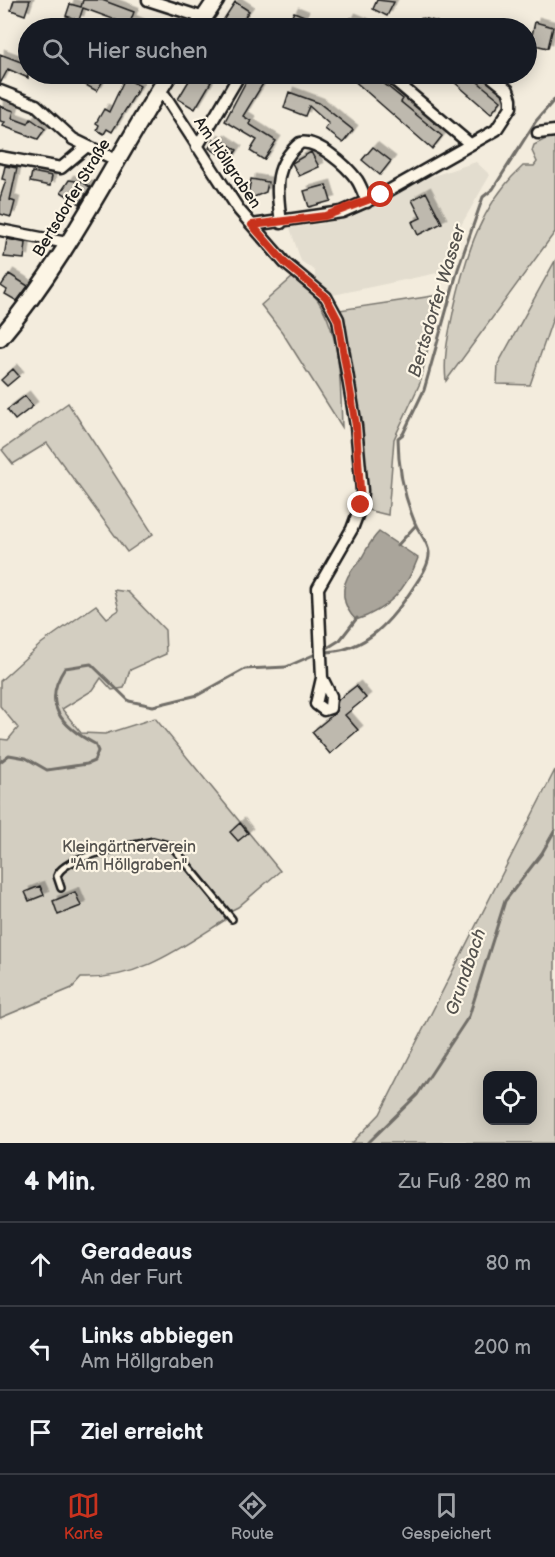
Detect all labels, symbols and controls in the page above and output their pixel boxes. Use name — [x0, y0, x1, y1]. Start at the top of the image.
search box — [18, 18, 537, 84]
icon: search — [39, 35, 72, 68]
text: Hier suchen — [87, 38, 208, 65]
street label: Am Höllgraben — [189, 114, 265, 212]
street label: Bertsdorfer Straße — [29, 135, 115, 260]
route start — [367, 181, 393, 207]
water label: Bertsdorfer Wasser — [404, 221, 471, 380]
route end — [347, 491, 373, 517]
park label: Kleingärtnerverein "Am Höllgraben" — [62, 838, 196, 875]
water label: Grundbach — [441, 926, 491, 1018]
map controls — [483, 1071, 537, 1125]
button: locate — [483, 1071, 537, 1125]
text: 4 Min. — [24, 1167, 95, 1198]
text: Zu Fuß · 280 m — [398, 1170, 531, 1194]
text: Geradeaus — [81, 1239, 192, 1266]
icon: ahead — [24, 1248, 57, 1281]
text: 80 m — [486, 1252, 531, 1276]
text: An der Furt — [81, 1266, 182, 1290]
text: Links abbiegen — [81, 1323, 234, 1350]
icon: left — [24, 1332, 57, 1365]
text: 200 m — [474, 1336, 531, 1360]
text: Am Höllgraben — [81, 1350, 214, 1374]
icon: arrive — [24, 1416, 57, 1449]
text: Ziel erreicht — [81, 1419, 203, 1446]
tab: Karte — [64, 1489, 103, 1544]
tab: Route — [231, 1489, 274, 1544]
tab: Gespeichert — [401, 1489, 491, 1544]

